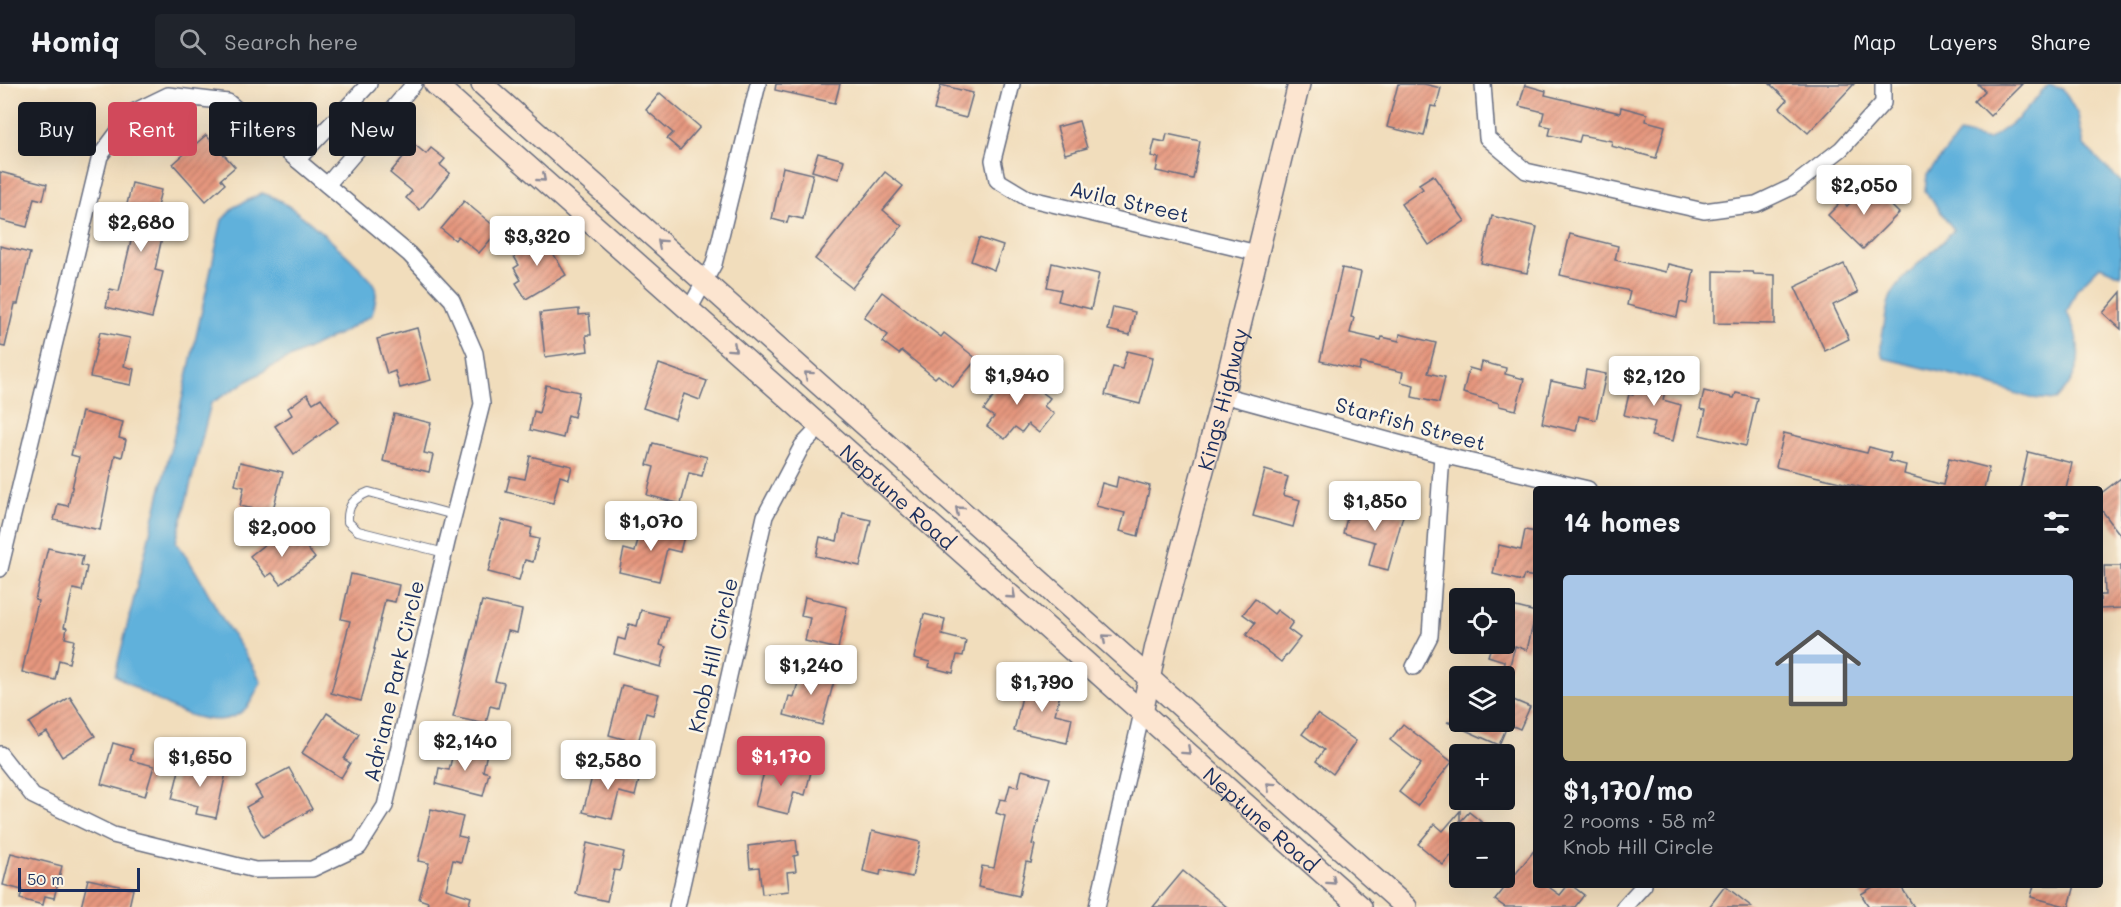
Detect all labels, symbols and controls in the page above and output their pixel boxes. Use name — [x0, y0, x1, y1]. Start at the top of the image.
search box — [155, 14, 575, 68]
text: Homiq — [30, 23, 119, 59]
icon: search — [176, 25, 209, 58]
text: Search here — [224, 27, 358, 56]
text: Map — [1853, 28, 1896, 55]
text: Layers — [1929, 28, 1998, 55]
text: Share — [2031, 28, 2091, 55]
chip: Buy — [18, 102, 96, 156]
chip: Rent — [108, 102, 197, 156]
chip: Filters — [209, 102, 317, 156]
chip: New — [329, 102, 416, 156]
pin: $2,050 — [1815, 165, 1913, 216]
one-way arrow — [535, 171, 546, 182]
text: $2,050 — [1830, 171, 1898, 197]
street label: Avila Street — [1068, 174, 1192, 228]
pin: $2,680 — [92, 202, 190, 253]
text: $2,680 — [107, 208, 175, 234]
pin: $3,320 — [488, 216, 586, 267]
text: $3,320 — [504, 222, 570, 248]
one-way arrow — [657, 239, 667, 250]
street label: Kings Highway — [1190, 325, 1252, 473]
one-way arrow — [726, 341, 737, 352]
pin: $1,940 — [968, 355, 1066, 406]
pin: $2,120 — [1605, 356, 1703, 407]
text: $1,940 — [985, 361, 1049, 387]
text: $2,120 — [1623, 362, 1685, 388]
one-way arrow — [804, 371, 814, 382]
street label: Starfish Street — [1333, 390, 1489, 456]
street label: Neptune Road — [835, 437, 962, 554]
pin: $1,850 — [1326, 481, 1424, 532]
text: $1,850 — [1343, 487, 1407, 513]
pin: $1,070 — [602, 501, 700, 552]
text: 14 homes — [1563, 505, 1681, 539]
one-way arrow — [955, 506, 966, 517]
icon: filters — [2040, 506, 2073, 539]
pin: $2,000 — [233, 507, 331, 558]
text: $1,070 — [619, 507, 683, 533]
text: $2,000 — [248, 513, 316, 539]
street label: Knob Hill Circle — [681, 575, 743, 735]
street label: Adriane Park Circle — [357, 578, 429, 784]
one-way arrow — [1005, 588, 1016, 599]
map controls — [1449, 588, 1515, 888]
button: locate — [1449, 588, 1515, 654]
icon: home — [1764, 614, 1872, 722]
one-way arrow — [1102, 634, 1113, 645]
pin: $1,240 — [762, 645, 860, 696]
text: $1,240 — [779, 651, 843, 677]
pin: $1,790 — [993, 662, 1091, 713]
button: layers — [1449, 666, 1515, 732]
text: $1,790 — [1010, 668, 1074, 694]
pin: $2,140 — [416, 721, 514, 772]
text: $2,140 — [433, 727, 497, 753]
pin: $1,170 — [732, 736, 830, 787]
pin: $1,650 — [151, 737, 249, 788]
pin: $2,580 — [559, 740, 657, 791]
text: $1,170 — [751, 742, 811, 768]
text: $1,650 — [168, 743, 232, 769]
one-way arrow — [1180, 744, 1190, 755]
button: + — [1449, 744, 1515, 810]
text: $2,580 — [575, 746, 641, 772]
street label: Neptune Road — [1198, 760, 1325, 877]
text: $1,170/mo — [1563, 773, 1693, 807]
one-way arrow — [1266, 782, 1277, 793]
text: 2 rooms · 58 m² — [1563, 807, 1715, 833]
button: − — [1449, 822, 1515, 888]
text: Knob Hill Circle — [1563, 833, 1714, 859]
scale bar — [18, 865, 140, 892]
text: 50 m — [27, 868, 64, 889]
one-way arrow — [1325, 874, 1336, 885]

